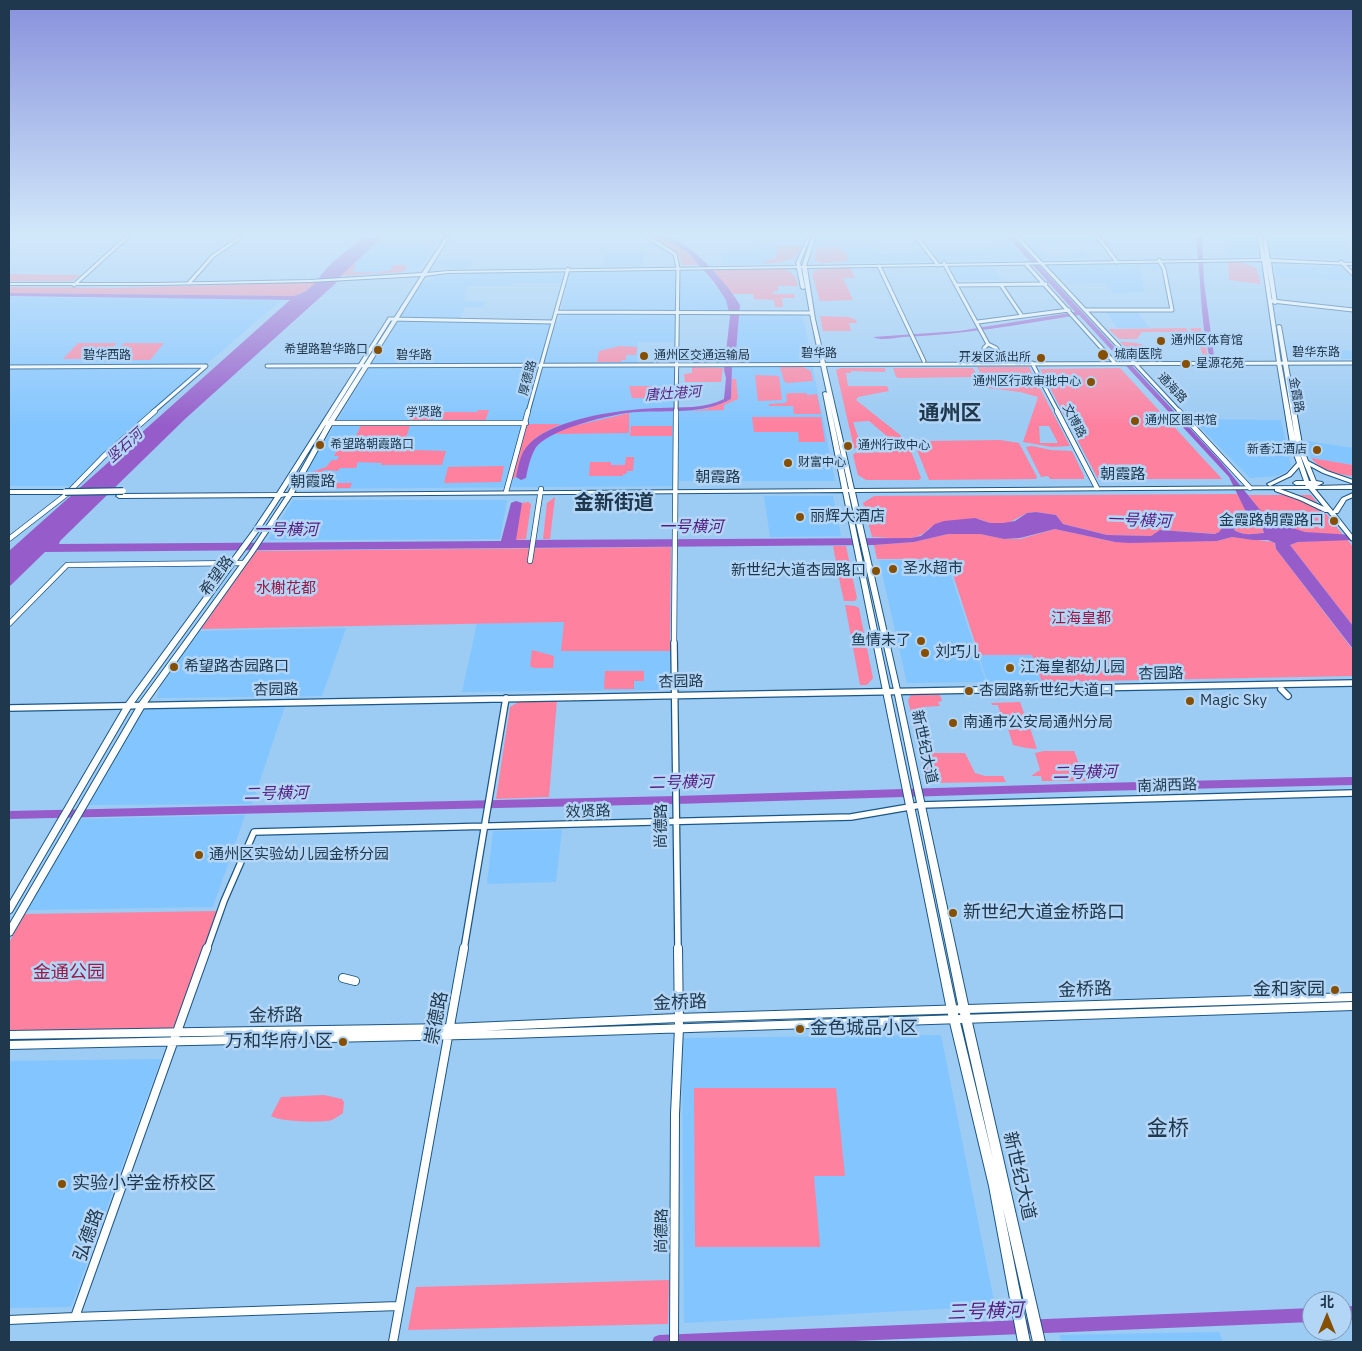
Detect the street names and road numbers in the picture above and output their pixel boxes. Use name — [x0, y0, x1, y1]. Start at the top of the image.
street label: 碧华东路 — [1292, 346, 1340, 360]
street label: 碧华路 — [801, 347, 837, 361]
street label: 碧华西路 — [83, 349, 131, 363]
street label: 碧华路 — [396, 349, 432, 363]
street label: 厚德路 — [516, 359, 540, 397]
street label: 通海路 — [1154, 370, 1190, 406]
street label: 金霞路 — [1286, 376, 1306, 414]
street label: 文博路 — [1059, 402, 1089, 440]
street label: 学贤路 — [406, 406, 442, 420]
street label: 朝霞路 — [1101, 466, 1145, 484]
street label: 朝霞路 — [696, 469, 740, 487]
street label: 朝霞路 — [290, 473, 336, 491]
street label: 希望路 — [196, 553, 238, 599]
street label: 杏园路 — [1138, 665, 1184, 683]
street label: 杏园路 — [658, 673, 704, 691]
street label: 杏园路 — [253, 681, 299, 699]
street label: 新世纪大道 — [907, 708, 941, 786]
street label: 南湖西路 — [1137, 776, 1197, 796]
street label: 效贤路 — [565, 802, 611, 822]
street label: 尚德路 — [653, 804, 671, 848]
street label: 金桥路 — [1058, 978, 1112, 1002]
street label: 崇德路 — [421, 989, 453, 1047]
street label: 金桥路 — [653, 991, 707, 1015]
street label: 金桥路 — [249, 1005, 303, 1027]
street label: 新世纪大道 — [998, 1130, 1040, 1222]
street label: 弘德路 — [70, 1206, 108, 1264]
street label: 尚德路 — [653, 1208, 671, 1254]

